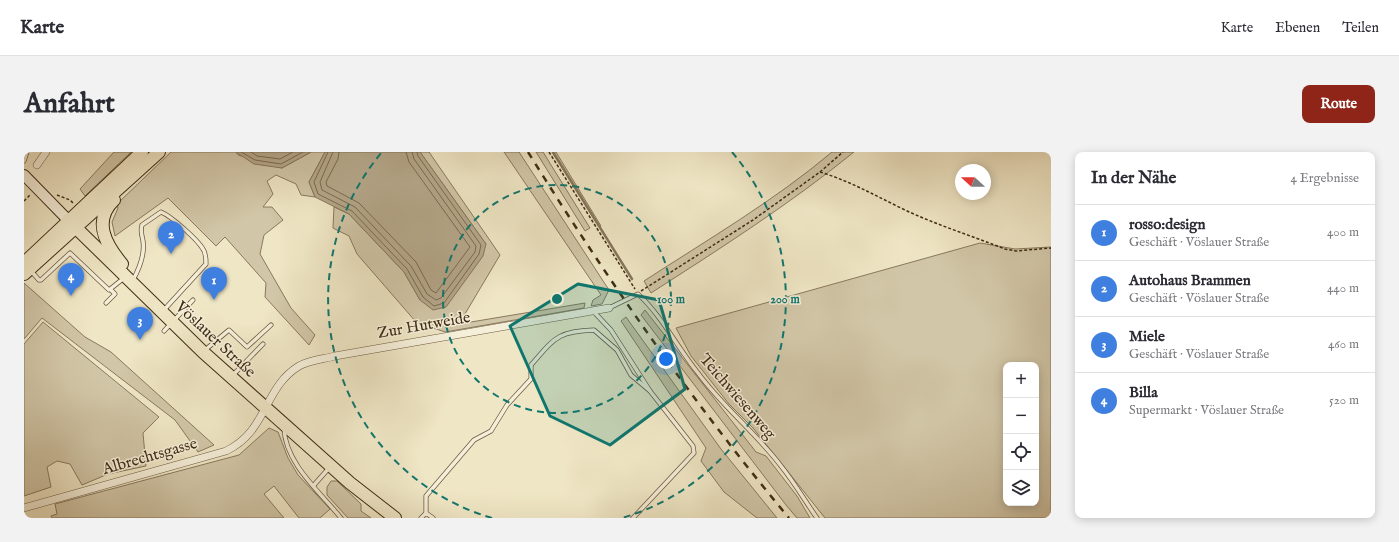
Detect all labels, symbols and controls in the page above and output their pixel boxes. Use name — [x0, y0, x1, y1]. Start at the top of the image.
text: Karte — [20, 16, 64, 40]
text: Karte — [1221, 19, 1253, 37]
text: Ebenen — [1275, 19, 1320, 37]
text: Teilen — [1342, 19, 1379, 37]
button: Route — [1302, 85, 1375, 123]
text: Anfahrt — [24, 87, 115, 122]
north arrow — [955, 164, 991, 200]
text: In der Nähe — [1091, 168, 1176, 189]
text: 4 Ergebnisse — [1291, 170, 1359, 187]
text: rosso:design — [1129, 215, 1205, 234]
pin: 2 — [158, 221, 184, 254]
text: 1 — [1102, 224, 1106, 241]
text: 400 m — [1327, 224, 1359, 241]
text: Geschäft · Vöslauer Straße — [1129, 234, 1269, 251]
pin: 4 — [58, 263, 84, 296]
pin: 1 — [201, 267, 227, 300]
text: Autohaus Brammen — [1129, 271, 1251, 290]
text: 2 — [1101, 280, 1107, 297]
text: 440 m — [1327, 280, 1359, 297]
text: Geschäft · Vöslauer Straße — [1129, 290, 1269, 307]
centre of rings — [550, 292, 564, 306]
text: 100 m — [657, 292, 686, 307]
text: 200 m — [770, 292, 800, 307]
street label: Vöslauer Straße — [170, 297, 259, 382]
pin: 3 — [127, 307, 153, 340]
street label: Zur Hutweide — [376, 308, 472, 344]
text: Miele — [1129, 327, 1165, 346]
text: 3 — [1102, 336, 1106, 353]
text: 460 m — [1328, 336, 1359, 353]
text: Geschäft · Vöslauer Straße — [1129, 346, 1269, 363]
your location — [656, 349, 676, 369]
street label: Teichwiesenweg — [694, 350, 780, 444]
map controls — [1003, 362, 1039, 506]
button: + — [1003, 362, 1039, 398]
text: Billa — [1129, 383, 1158, 402]
text: 4 — [1101, 392, 1107, 409]
text: 520 m — [1329, 392, 1359, 409]
button: − — [1003, 398, 1039, 434]
text: Supermarkt · Vöslauer Straße — [1129, 402, 1284, 419]
street label: Albrechtsgasse — [99, 434, 200, 480]
button: locate — [1003, 434, 1039, 470]
button: layers — [1003, 470, 1039, 506]

